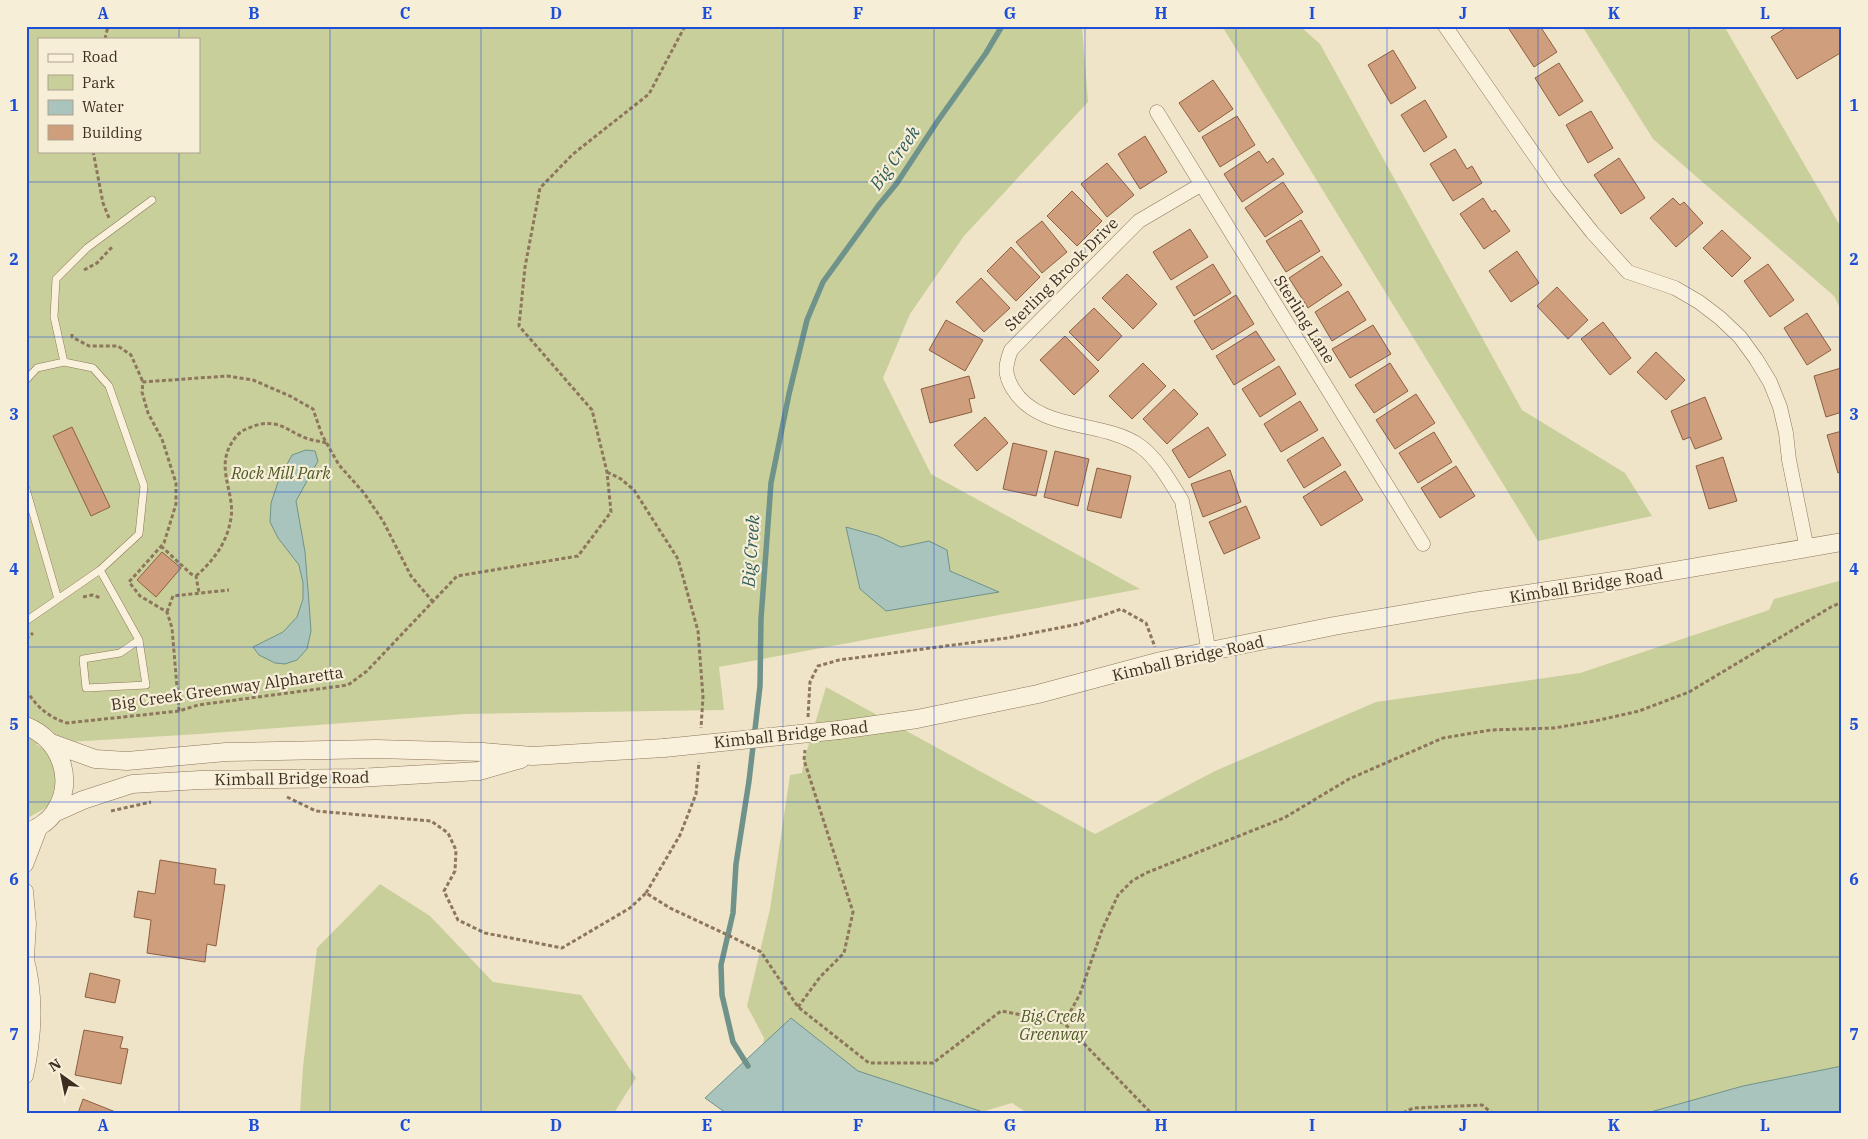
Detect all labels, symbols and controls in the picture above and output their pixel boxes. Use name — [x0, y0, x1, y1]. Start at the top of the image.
text: A — [97, 3, 109, 23]
text: B — [248, 3, 260, 23]
text: C — [400, 3, 410, 23]
text: D — [550, 3, 562, 23]
text: E — [702, 3, 712, 23]
text: F — [853, 3, 863, 23]
text: G — [1004, 3, 1016, 23]
text: H — [1155, 3, 1168, 23]
text: I — [1309, 3, 1315, 23]
text: J — [1459, 3, 1467, 23]
text: K — [1608, 3, 1621, 23]
text: L — [1760, 3, 1770, 23]
legend — [38, 38, 200, 152]
text: Road — [82, 47, 118, 66]
text: Park — [82, 73, 115, 92]
text: 1 — [9, 95, 19, 115]
text: 1 — [1849, 95, 1859, 115]
text: Water — [82, 97, 124, 116]
water label: Big Creek — [864, 121, 925, 195]
text: Building — [82, 123, 142, 142]
street label: Sterling Brook Drive — [1000, 213, 1122, 335]
text: 2 — [9, 249, 19, 269]
text: 2 — [1849, 249, 1859, 269]
street label: Sterling Lane — [1270, 271, 1340, 367]
text: 3 — [9, 404, 19, 424]
text: 3 — [1849, 404, 1859, 424]
park label: Rock Mill Park — [230, 463, 331, 483]
water label: Big Creek — [736, 513, 765, 589]
text: 4 — [9, 559, 19, 579]
text: 4 — [1849, 559, 1859, 579]
street label: Kimball Bridge Road — [1508, 563, 1664, 607]
street label: Kimball Bridge Road — [1110, 631, 1266, 685]
street label: Big Creek Greenway Alpharetta — [110, 662, 345, 714]
text: 5 — [9, 714, 19, 734]
text: 5 — [1849, 714, 1859, 734]
street label: Kimball Bridge Road — [713, 716, 869, 752]
street label: Kimball Bridge Road — [214, 767, 370, 789]
text: 6 — [9, 869, 19, 889]
text: 6 — [1849, 869, 1859, 889]
park label: Big Creek Greenway — [1019, 1006, 1089, 1044]
text: 7 — [9, 1024, 19, 1044]
text: 7 — [1849, 1024, 1859, 1044]
north arrow — [38, 1052, 88, 1102]
text: N — [45, 1055, 64, 1076]
text: A — [97, 1115, 109, 1135]
text: B — [248, 1115, 260, 1135]
text: C — [400, 1115, 410, 1135]
text: D — [550, 1115, 562, 1135]
text: E — [702, 1115, 712, 1135]
text: F — [853, 1115, 863, 1135]
text: G — [1004, 1115, 1016, 1135]
text: H — [1155, 1115, 1168, 1135]
text: I — [1309, 1115, 1315, 1135]
text: J — [1459, 1115, 1467, 1135]
text: K — [1608, 1115, 1621, 1135]
text: L — [1760, 1115, 1770, 1135]

